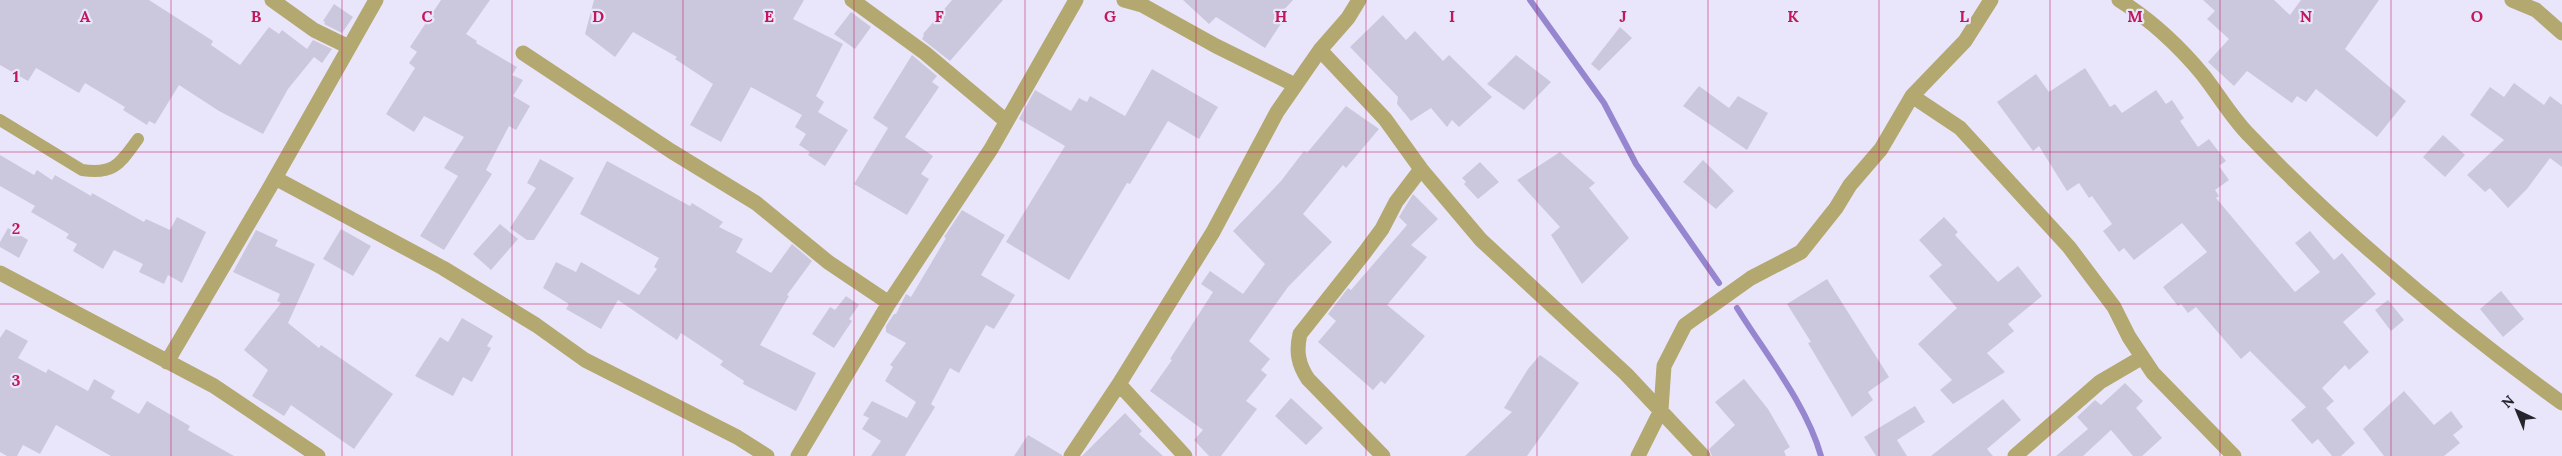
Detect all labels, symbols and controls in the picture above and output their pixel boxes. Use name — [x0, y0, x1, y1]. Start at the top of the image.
text: A — [80, 6, 91, 26]
text: B — [251, 6, 262, 26]
text: C — [421, 6, 433, 26]
text: D — [592, 6, 604, 26]
text: E — [764, 6, 774, 26]
text: F — [934, 6, 944, 26]
text: G — [1104, 6, 1116, 26]
text: H — [1275, 6, 1288, 26]
text: I — [1449, 6, 1455, 26]
text: J — [1619, 6, 1627, 26]
text: K — [1787, 6, 1799, 26]
text: L — [1959, 6, 1969, 26]
text: M — [2127, 6, 2143, 26]
text: N — [2300, 6, 2312, 26]
text: O — [2471, 6, 2483, 26]
text: 1 — [13, 66, 19, 86]
text: 2 — [12, 218, 20, 238]
text: 3 — [12, 370, 21, 390]
north arrow — [2492, 386, 2542, 436]
text: N — [2498, 391, 2518, 412]

